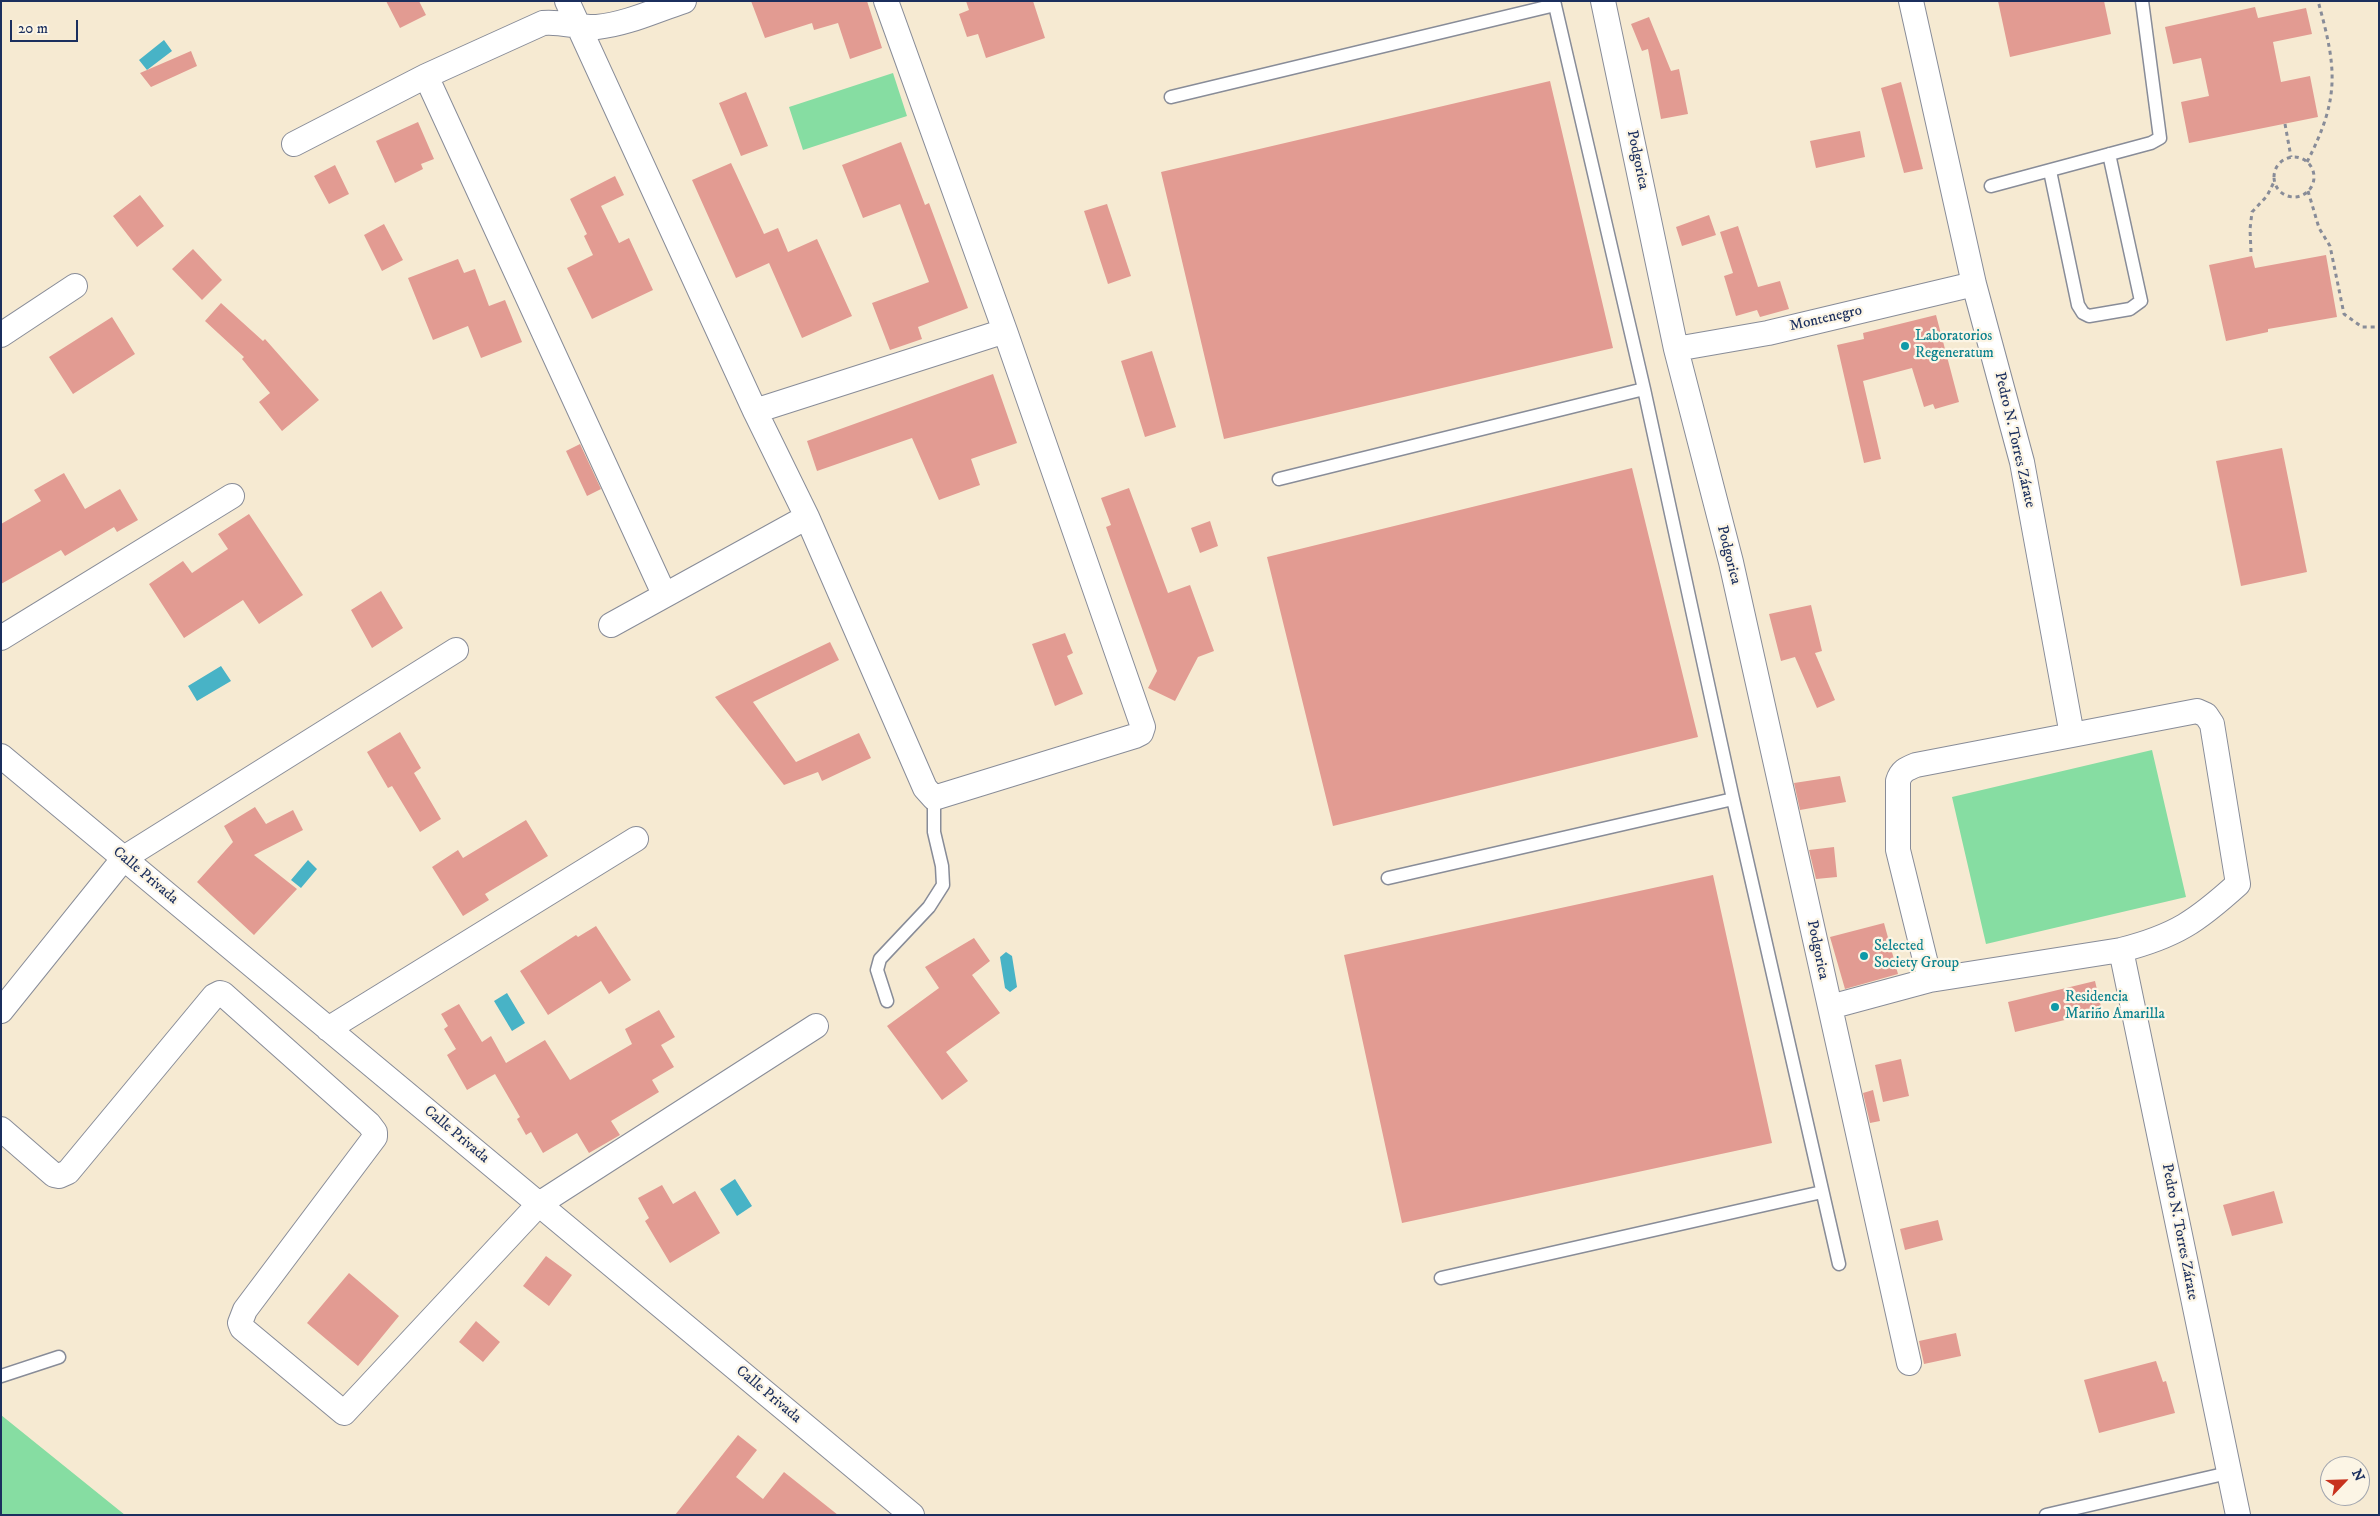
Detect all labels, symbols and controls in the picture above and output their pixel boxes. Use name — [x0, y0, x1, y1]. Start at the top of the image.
scale bar — [12, 10, 80, 42]
text: 20 m — [18, 19, 48, 38]
street label: Podgorica — [1622, 129, 1652, 191]
street label: Montenegro — [1788, 302, 1864, 336]
place label: Laboratorios Regeneratum — [1915, 328, 1994, 363]
marker: Laboratorios Regeneratum — [1899, 340, 1911, 352]
street label: Pedro N. Torres Zárate — [1990, 370, 2038, 510]
street label: Podgorica — [1712, 524, 1744, 586]
street label: Calle Privada — [109, 843, 181, 909]
street label: Podgorica — [1802, 919, 1832, 981]
place label: Selected Society Group — [1874, 938, 1959, 973]
marker: Selected Society Group — [1858, 950, 1870, 962]
place label: Residencia Mariño Amarilla — [2065, 989, 2165, 1024]
marker: Residencia Mariño Amarilla — [2049, 1001, 2061, 1013]
street label: Calle Privada — [420, 1102, 492, 1168]
street label: Pedro N. Torres Zárate — [2157, 1162, 2201, 1302]
street label: Calle Privada — [732, 1362, 804, 1428]
north arrow — [2320, 1456, 2370, 1506]
text: N — [2347, 1466, 2368, 1484]

